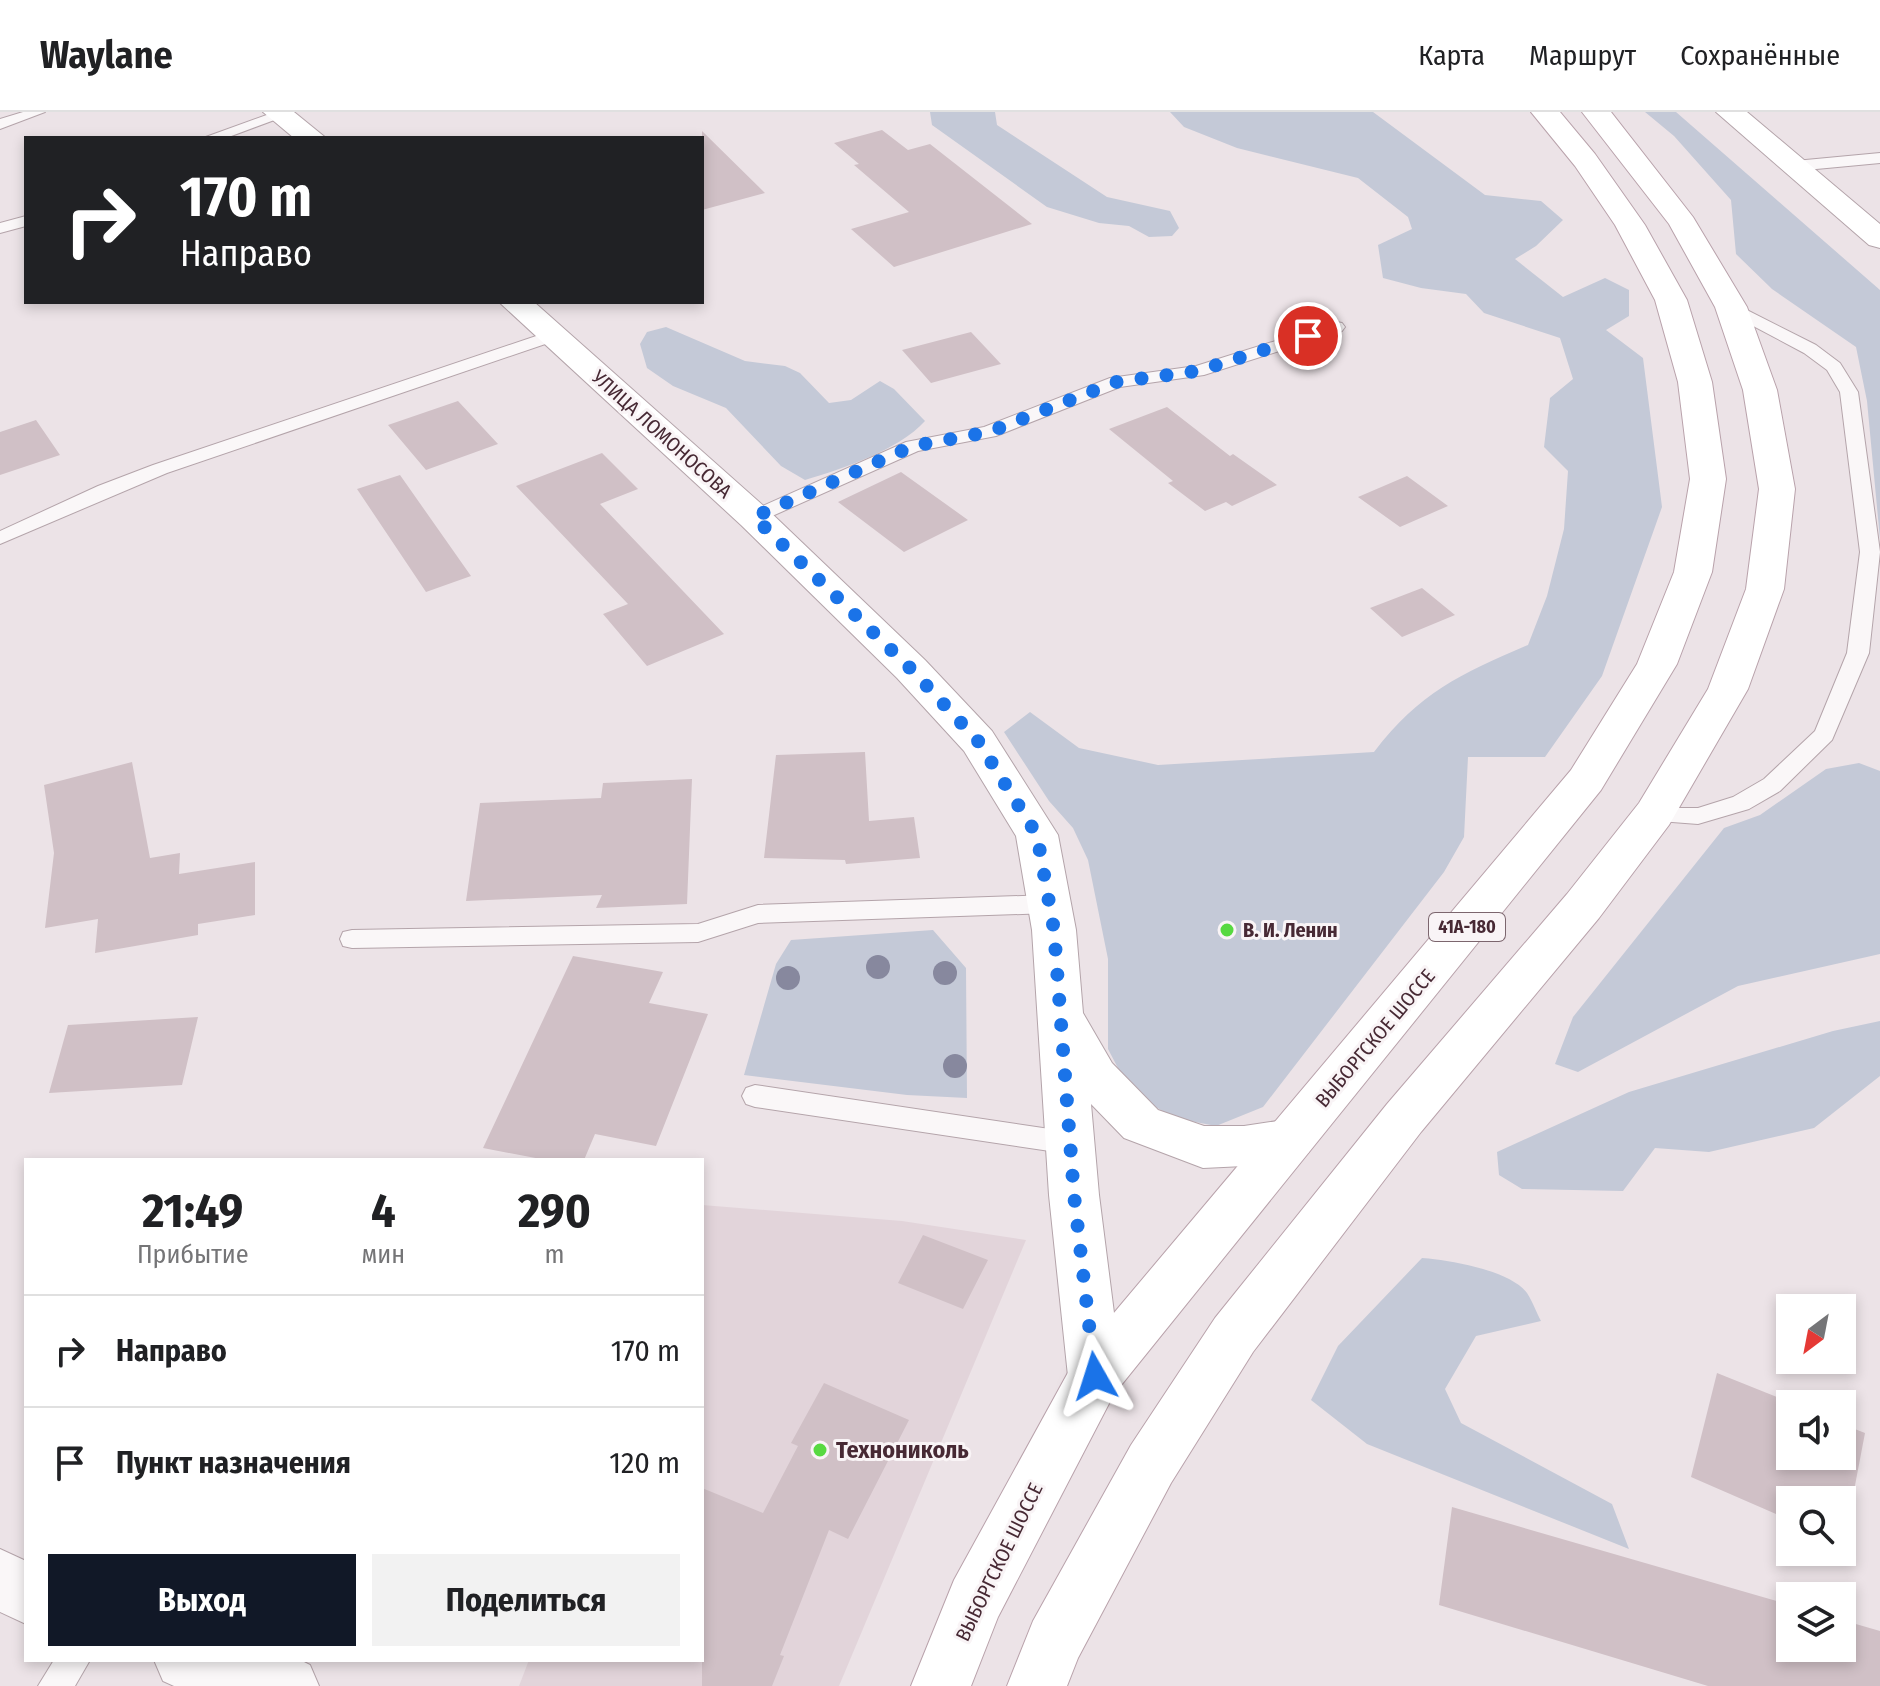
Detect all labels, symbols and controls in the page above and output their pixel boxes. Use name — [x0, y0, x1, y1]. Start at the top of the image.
text: Waylane — [40, 32, 173, 78]
text: Карта — [1418, 39, 1485, 72]
text: Маршрут — [1529, 39, 1636, 72]
text: Сохранённые — [1680, 39, 1840, 72]
text: 170 m — [180, 164, 312, 231]
icon: right — [48, 168, 152, 272]
text: Направо — [180, 232, 312, 276]
pin — [1274, 302, 1342, 370]
icon: arrive — [1286, 314, 1330, 358]
street label: УЛИЦА ЛОМОНОСОВА — [586, 364, 737, 503]
road number: 41А-180 — [1429, 913, 1505, 941]
place label: В. И. Ленин — [1243, 918, 1338, 942]
marker: В. И. Ленин — [1218, 921, 1236, 939]
street label: ВЫБОРГСКОЕ ШОССЕ — [1310, 964, 1440, 1112]
text: 21:49 — [142, 1182, 243, 1240]
text: 4 — [371, 1182, 396, 1240]
text: 290 — [518, 1182, 591, 1240]
text: Прибытие — [137, 1239, 249, 1270]
text: мин — [361, 1239, 405, 1270]
text: m — [545, 1239, 565, 1270]
north arrow — [1776, 1294, 1856, 1374]
map controls — [1776, 1294, 1856, 1662]
icon: right — [48, 1329, 92, 1373]
text: Направо — [116, 1333, 227, 1369]
text: 170 m — [611, 1333, 680, 1369]
position arrow — [1053, 1334, 1137, 1418]
button: sound — [1776, 1390, 1856, 1470]
place label: Технониколь — [836, 1436, 969, 1464]
icon: arrive — [48, 1441, 92, 1485]
marker: Технониколь — [811, 1441, 829, 1459]
text: Пункт назначения — [116, 1445, 351, 1481]
text: 120 m — [609, 1445, 680, 1481]
street label: ВЫБОРГСКОЕ ШОССЕ — [950, 1479, 1048, 1645]
button: search — [1776, 1486, 1856, 1566]
button: Выход — [48, 1554, 356, 1646]
button: Поделиться — [372, 1554, 680, 1646]
button: layers — [1776, 1582, 1856, 1662]

